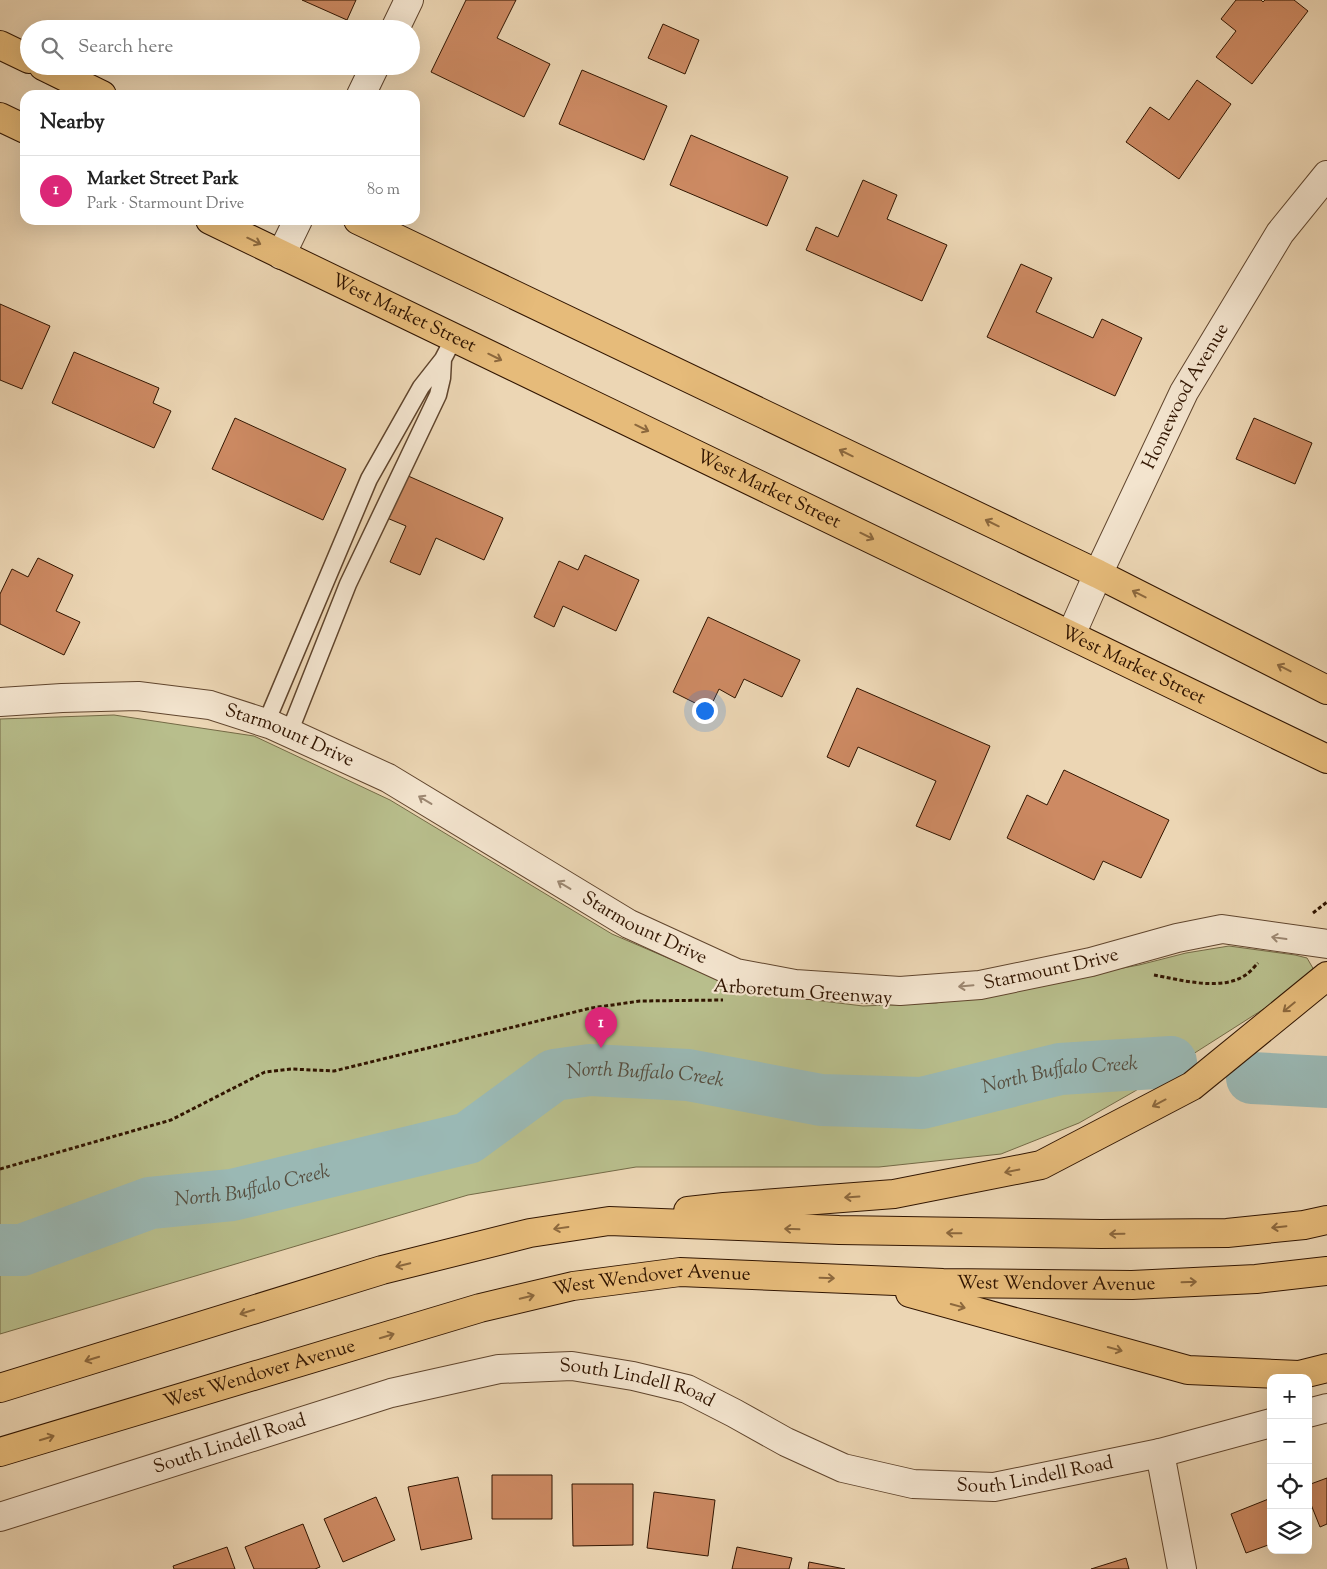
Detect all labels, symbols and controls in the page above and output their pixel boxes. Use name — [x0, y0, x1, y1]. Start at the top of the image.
search box — [20, 20, 420, 75]
icon: search — [38, 34, 66, 62]
text: Search here — [78, 34, 173, 61]
text: Nearby — [40, 108, 105, 138]
text: Market Street Park — [87, 166, 239, 193]
text: 1 — [53, 179, 59, 202]
text: 80 m — [367, 179, 400, 202]
text: Park · Starmount Drive — [87, 193, 244, 216]
one-way arrow — [246, 237, 261, 247]
street label: West Market Street — [327, 267, 481, 360]
street label: Homewood Avenue — [1136, 318, 1236, 474]
one-way arrow — [487, 353, 502, 363]
one-way arrow — [634, 424, 649, 433]
street label: West Market Street — [692, 443, 846, 536]
one-way arrow — [839, 448, 854, 457]
one-way arrow — [985, 518, 1000, 527]
one-way arrow — [859, 532, 874, 542]
one-way arrow — [1131, 589, 1146, 599]
street label: West Market Street — [1056, 619, 1210, 712]
one-way arrow — [1276, 663, 1291, 673]
street label: Starmount Drive — [221, 697, 359, 774]
your location — [692, 698, 718, 724]
one-way arrow — [418, 795, 432, 805]
one-way arrow — [557, 879, 571, 889]
street label: Starmount Drive — [577, 885, 712, 972]
one-way arrow — [1271, 933, 1287, 943]
street label: Starmount Drive — [981, 941, 1122, 997]
street label: Arboretum Greenway — [713, 973, 894, 1013]
one-way arrow — [958, 981, 974, 991]
one-way arrow — [1283, 1001, 1296, 1012]
pin: 1 — [585, 1007, 617, 1048]
water label: North Buffalo Creek — [979, 1050, 1139, 1102]
water label: North Buffalo Creek — [565, 1056, 726, 1096]
one-way arrow — [1152, 1099, 1167, 1108]
water label: North Buffalo Creek — [173, 1157, 333, 1215]
one-way arrow — [1005, 1166, 1021, 1176]
one-way arrow — [844, 1193, 860, 1202]
one-way arrow — [1271, 1223, 1287, 1232]
one-way arrow — [553, 1224, 569, 1234]
one-way arrow — [784, 1224, 800, 1233]
one-way arrow — [946, 1228, 962, 1238]
one-way arrow — [1109, 1229, 1125, 1239]
street label: West Wendover Avenue — [550, 1258, 751, 1304]
one-way arrow — [395, 1261, 411, 1270]
street label: West Wendover Avenue — [957, 1270, 1156, 1299]
one-way arrow — [819, 1273, 835, 1282]
one-way arrow — [1181, 1278, 1197, 1287]
one-way arrow — [519, 1292, 535, 1301]
one-way arrow — [950, 1302, 966, 1311]
one-way arrow — [240, 1307, 256, 1317]
one-way arrow — [378, 1330, 394, 1340]
street label: West Wendover Avenue — [161, 1333, 359, 1416]
one-way arrow — [1106, 1345, 1122, 1355]
street label: South Lindell Road — [559, 1353, 719, 1414]
one-way arrow — [84, 1355, 100, 1365]
map controls — [1267, 1374, 1312, 1554]
button: + — [1267, 1374, 1312, 1419]
street label: South Lindell Road — [150, 1407, 310, 1481]
button: − — [1267, 1419, 1312, 1464]
one-way arrow — [38, 1433, 54, 1442]
street label: South Lindell Road — [956, 1449, 1116, 1501]
button: locate — [1267, 1464, 1312, 1509]
button: layers — [1267, 1509, 1312, 1554]

